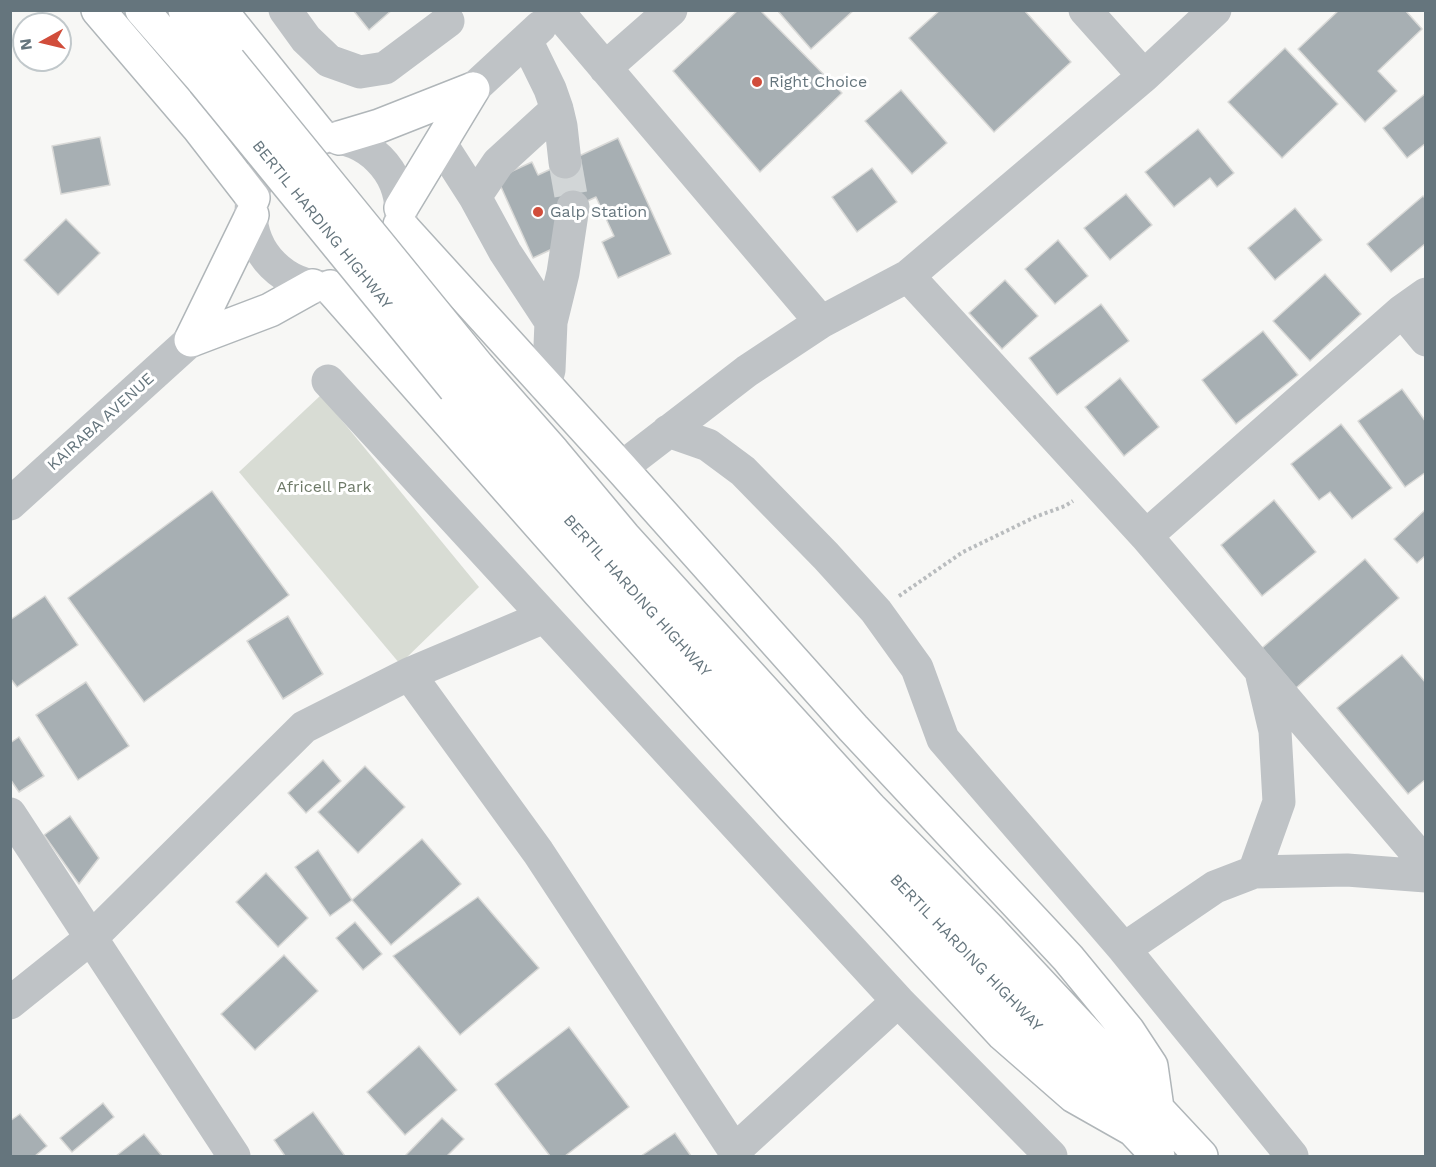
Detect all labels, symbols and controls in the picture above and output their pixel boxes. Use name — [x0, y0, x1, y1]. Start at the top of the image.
north arrow — [12, 12, 72, 72]
text: N — [15, 37, 36, 51]
place label: Right Choice — [769, 72, 867, 92]
marker: Right Choice — [750, 75, 764, 89]
street label: BERTIL HARDING HIGHWAY — [248, 137, 396, 313]
place label: Galp Station — [550, 202, 647, 222]
marker: Galp Station — [531, 205, 545, 219]
street label: KAIRABA AVENUE — [44, 369, 158, 475]
park label: Africell Park — [276, 477, 372, 497]
street label: BERTIL HARDING HIGHWAY — [559, 511, 715, 681]
street label: BERTIL HARDING HIGHWAY — [886, 870, 1046, 1036]

